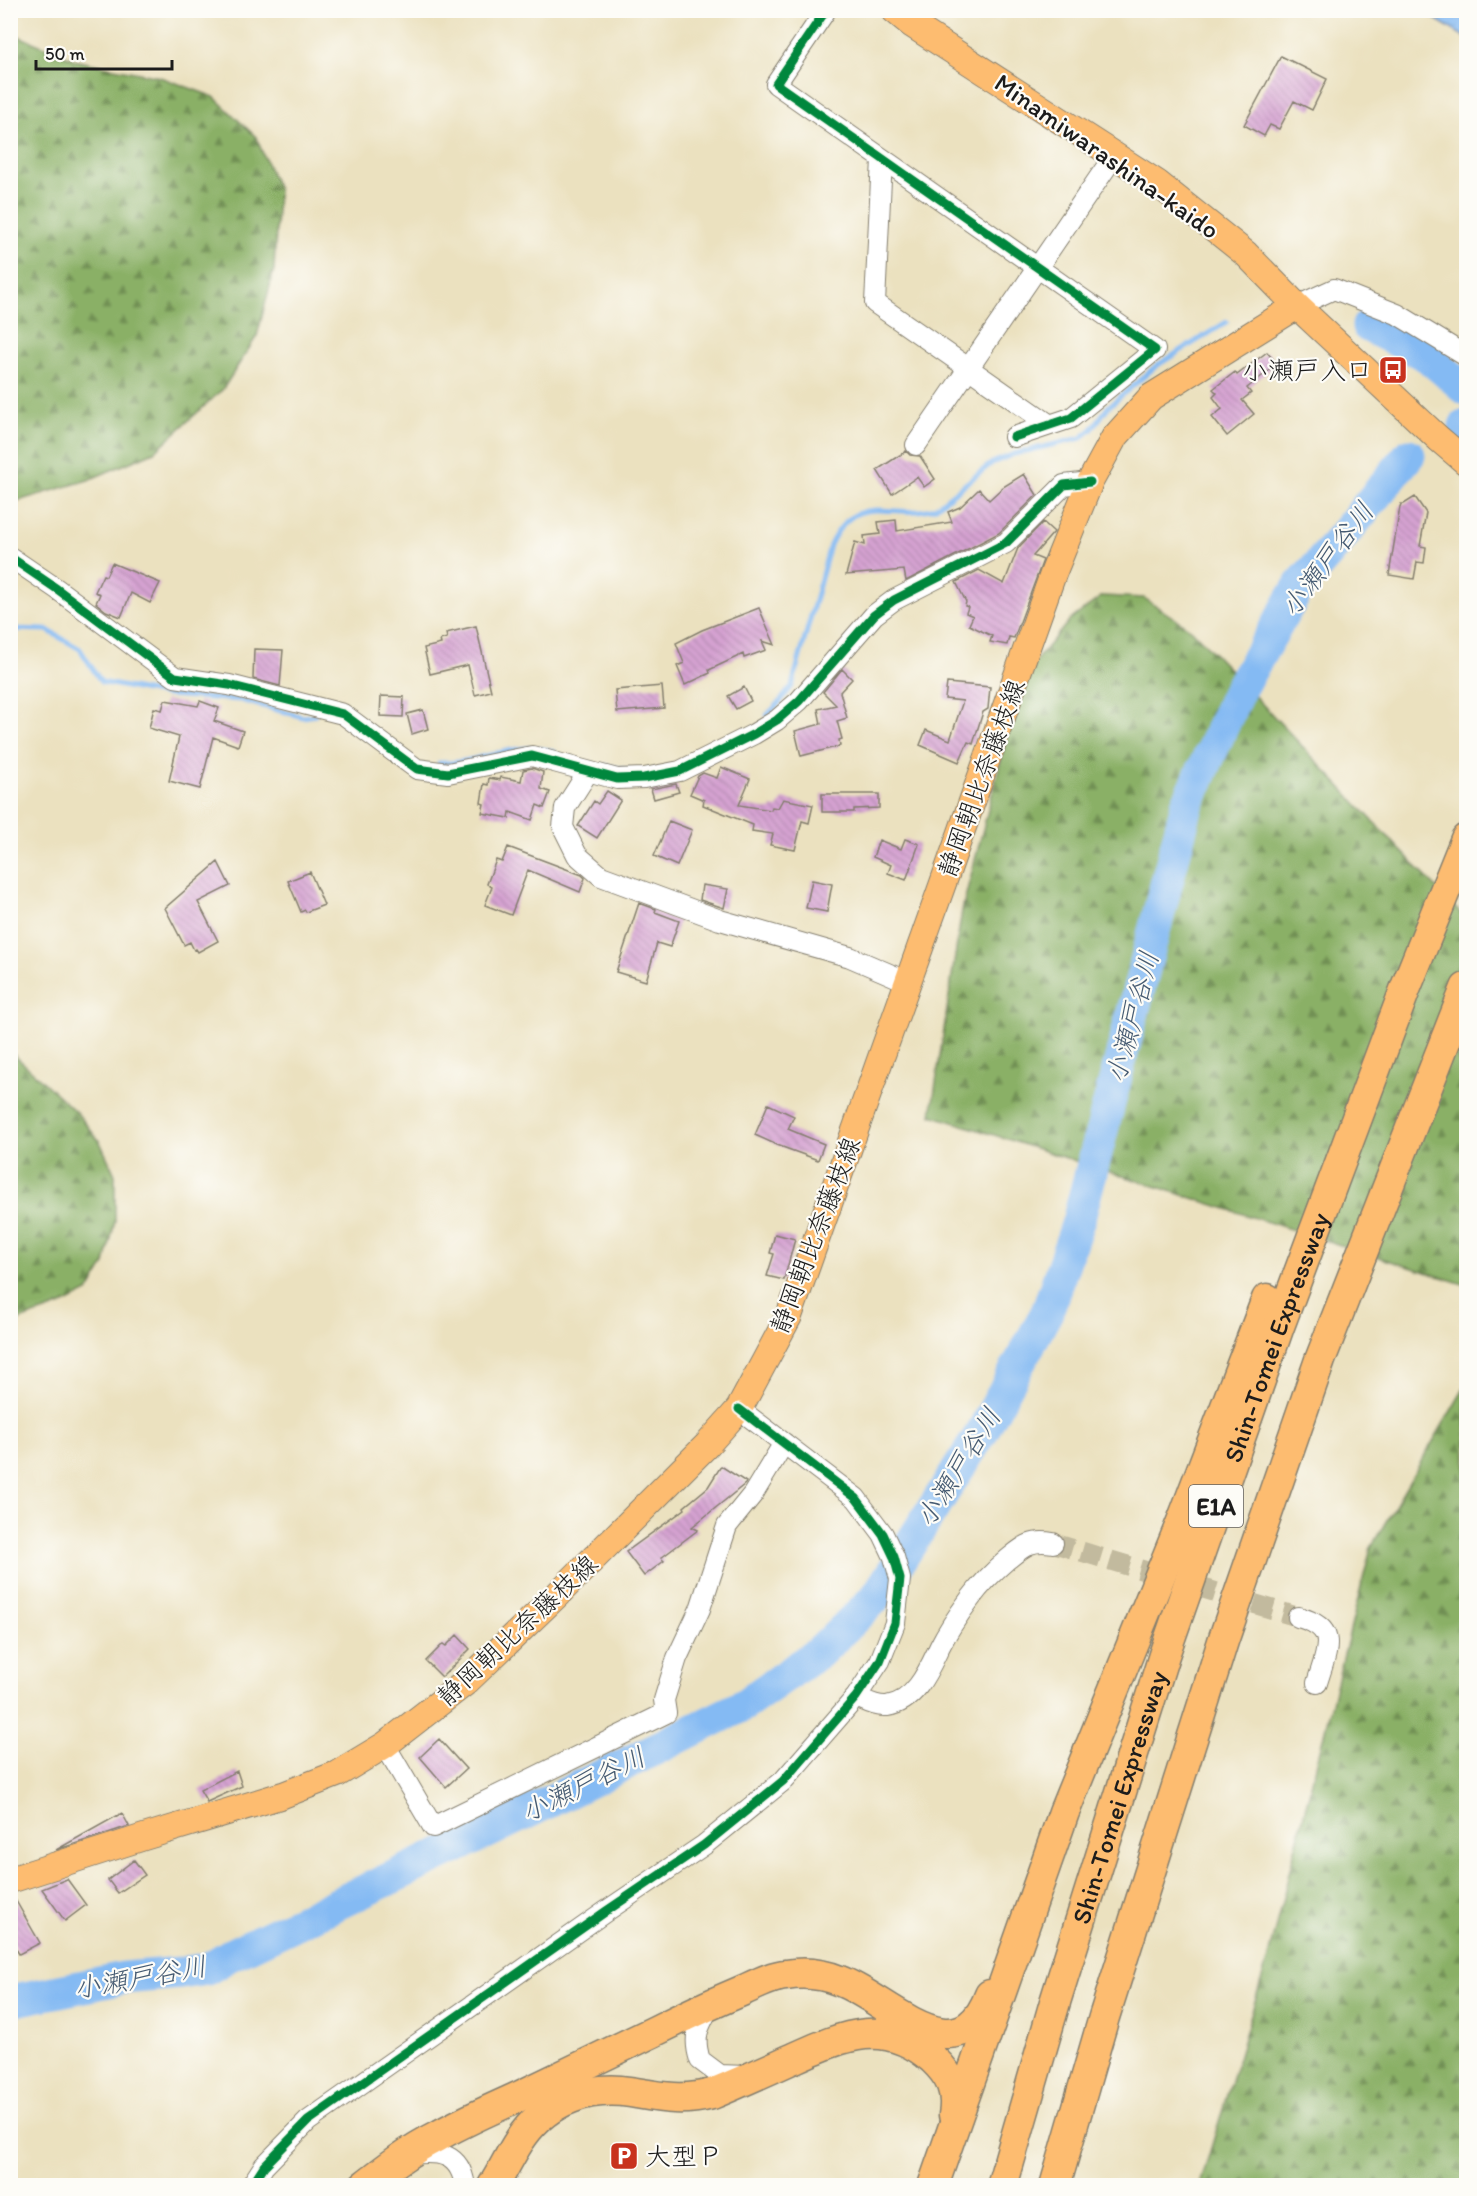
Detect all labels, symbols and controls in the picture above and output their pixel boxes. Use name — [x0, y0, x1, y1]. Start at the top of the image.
scale bar — [36, 33, 172, 71]
text: 50 m — [45, 43, 85, 65]
street label: Minamiwarashina-kaido — [988, 66, 1226, 246]
place label: 小瀬戸入口 — [1242, 354, 1372, 386]
bus stop icon: 小瀬戸入口 — [1377, 354, 1409, 386]
water label: 小瀬戸谷川 — [1273, 495, 1381, 623]
street label: 静岡朝比奈藤枝線 — [930, 675, 1032, 881]
water label: 小瀬戸谷川 — [1099, 948, 1165, 1086]
street label: 静岡朝比奈藤枝線 — [763, 1132, 867, 1338]
street label: Shin-Tomei Expressway — [1217, 1208, 1336, 1467]
water label: 小瀬戸谷川 — [908, 1401, 1008, 1533]
road number: E1A — [1189, 1485, 1243, 1527]
street label: 静岡朝比奈藤枝線 — [430, 1547, 604, 1713]
street label: Shin-Tomei Expressway — [1065, 1667, 1174, 1928]
water label: 小瀬戸谷川 — [515, 1740, 651, 1828]
water label: 小瀬戸谷川 — [71, 1949, 209, 2005]
parking icon: 大型Ｐ — [608, 2140, 640, 2172]
place label: 大型Ｐ — [645, 2140, 723, 2172]

